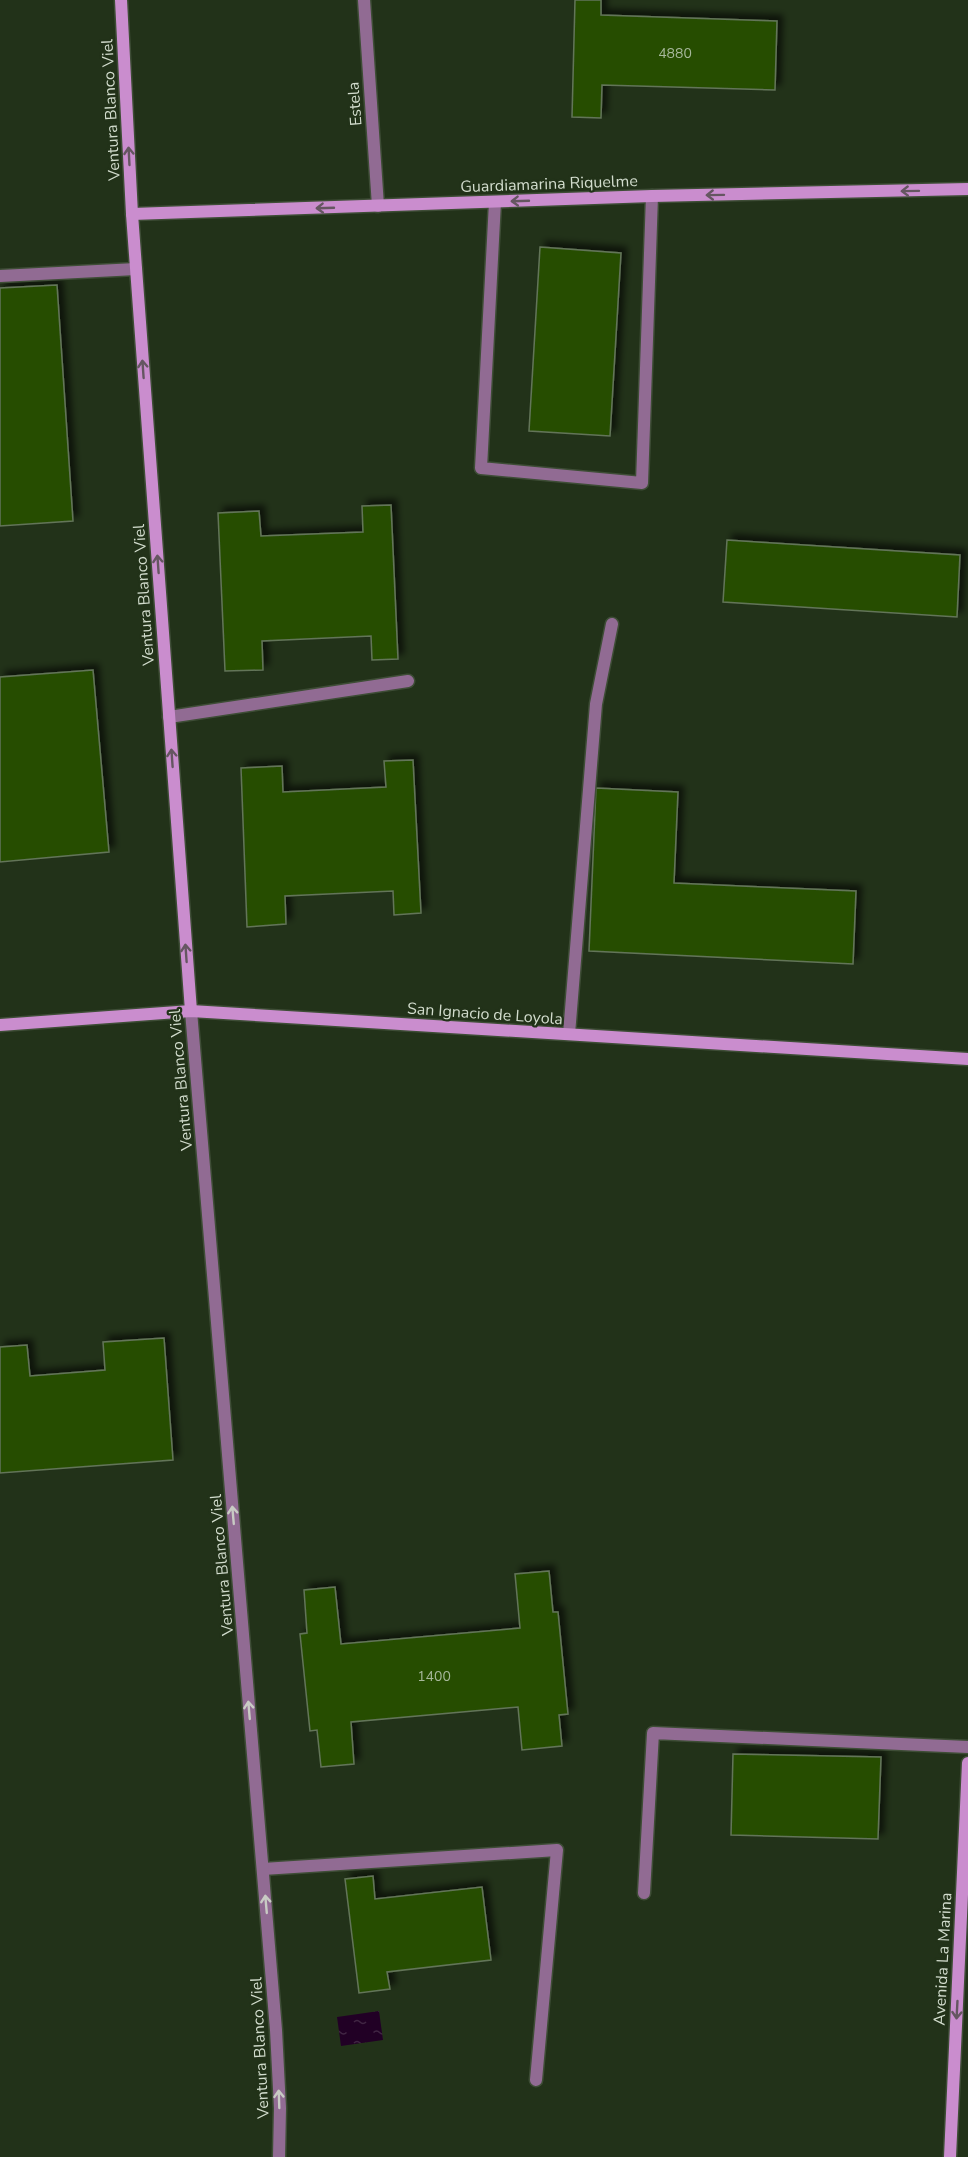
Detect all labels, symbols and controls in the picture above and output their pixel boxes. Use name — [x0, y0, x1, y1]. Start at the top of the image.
street label: Ventura Blanco Viel — [96, 38, 126, 182]
house number: 4880 — [658, 44, 692, 63]
street label: Estela — [342, 81, 368, 127]
one-way arrow — [123, 146, 134, 166]
street label: Guardiamarina Riquelme — [460, 170, 638, 198]
one-way arrow — [900, 185, 920, 196]
one-way arrow — [705, 189, 725, 201]
one-way arrow — [510, 195, 530, 207]
one-way arrow — [315, 202, 335, 213]
one-way arrow — [137, 360, 148, 380]
street label: Ventura Blanco Viel — [128, 523, 160, 667]
one-way arrow — [152, 554, 163, 574]
one-way arrow — [166, 749, 177, 769]
one-way arrow — [180, 943, 191, 963]
street label: San Ignacio de Loyola — [406, 998, 564, 1030]
street label: Ventura Blanco Viel — [164, 1008, 198, 1153]
street label: Ventura Blanco Viel — [205, 1493, 239, 1638]
one-way arrow — [227, 1506, 238, 1526]
house number: 1400 — [417, 1667, 451, 1686]
one-way arrow — [244, 1700, 255, 1720]
street label: Avenida La Marina — [929, 1892, 957, 2026]
one-way arrow — [260, 1895, 271, 1914]
street label: Ventura Blanco Viel — [245, 1976, 275, 2120]
one-way arrow — [951, 2000, 962, 2020]
one-way arrow — [274, 2089, 285, 2109]

